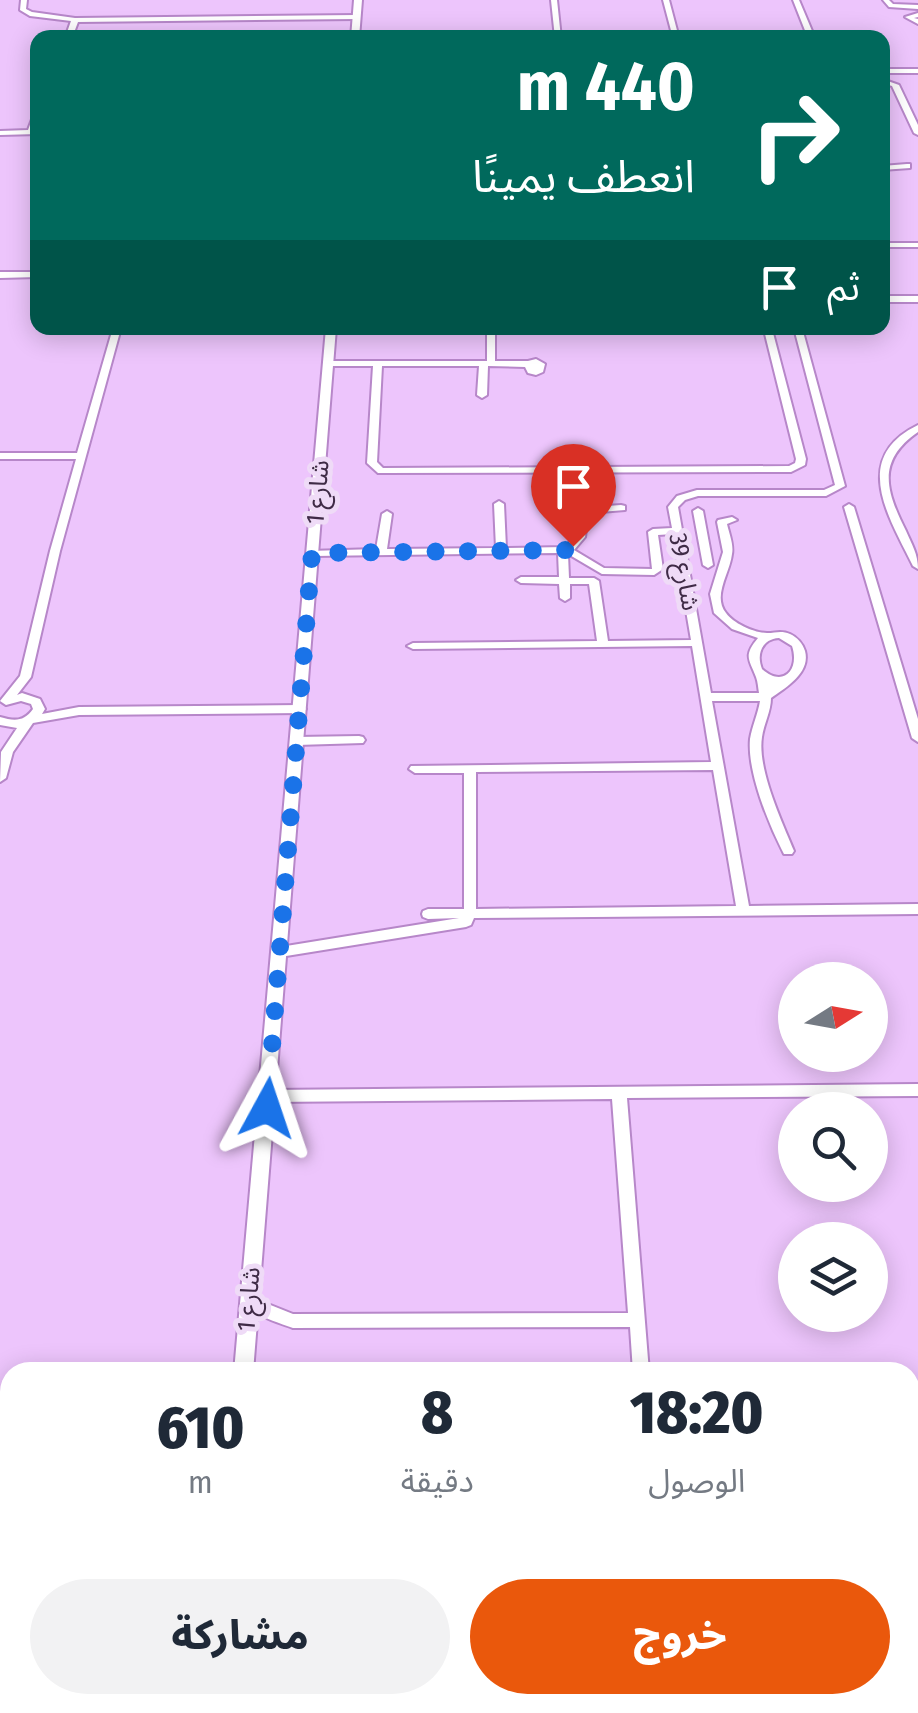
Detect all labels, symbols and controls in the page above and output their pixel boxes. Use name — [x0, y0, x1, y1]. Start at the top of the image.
text: 440 m — [517, 45, 695, 129]
icon: right — [730, 70, 860, 200]
text: انعطف يمينًا — [472, 150, 695, 204]
icon: arrive — [752, 260, 807, 315]
text: ثم — [827, 264, 860, 310]
pin — [531, 444, 616, 547]
street label: شارع 1 — [300, 459, 339, 526]
icon: arrive — [546, 459, 601, 514]
street label: شارع 39 — [660, 531, 706, 613]
north arrow — [778, 962, 888, 1072]
map controls — [778, 962, 888, 1332]
position arrow — [215, 1056, 319, 1160]
button: search — [778, 1092, 888, 1202]
button: layers — [778, 1222, 888, 1332]
street label: شارع 1 — [231, 1266, 270, 1333]
text: 8 — [421, 1377, 453, 1449]
text: 18:20 — [630, 1377, 764, 1449]
text: 610 — [156, 1392, 244, 1464]
text: دقيقة — [401, 1462, 474, 1500]
text: الوصول — [648, 1462, 745, 1500]
text: m — [188, 1463, 213, 1501]
button: مشاركة — [30, 1579, 450, 1694]
button: خروج — [470, 1579, 890, 1694]

